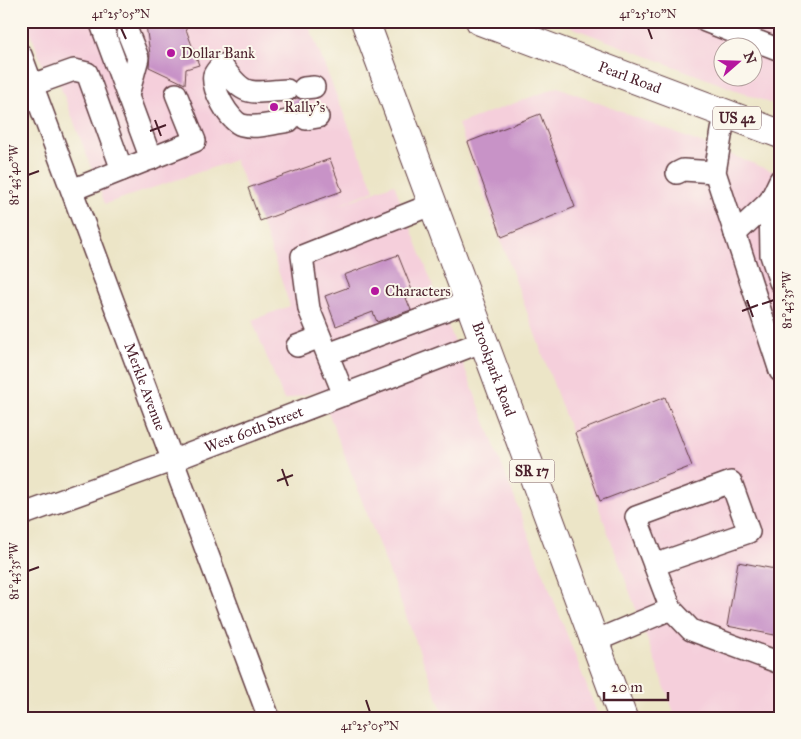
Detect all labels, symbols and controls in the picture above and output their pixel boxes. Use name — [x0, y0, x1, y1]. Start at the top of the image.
text: 41°25'05"N — [92, 7, 150, 21]
text: 41°25'10"N — [619, 7, 677, 21]
north arrow — [714, 38, 764, 88]
place label: Dollar Bank — [181, 44, 255, 62]
marker: Dollar Bank — [165, 47, 177, 59]
text: N — [740, 49, 760, 66]
street label: Pearl Road — [596, 57, 664, 98]
place label: Rally's — [284, 98, 325, 116]
marker: Rally's — [268, 101, 280, 113]
road number: US 42 — [713, 106, 761, 130]
text: 81°43'40"W — [7, 144, 21, 205]
text: 81°43'35"W — [780, 271, 794, 329]
place label: Characters — [385, 282, 451, 300]
marker: Characters — [369, 285, 381, 297]
street label: Brookpark Road — [468, 319, 520, 419]
street label: Merkle Avenue — [120, 340, 170, 433]
street label: West 60th Street — [202, 402, 306, 457]
road number: SR 17 — [510, 460, 554, 482]
text: 81°43'35"W — [7, 542, 21, 600]
scale bar — [604, 669, 667, 701]
text: 20 m — [611, 678, 643, 696]
text: 41°25'05"N — [341, 719, 399, 733]

